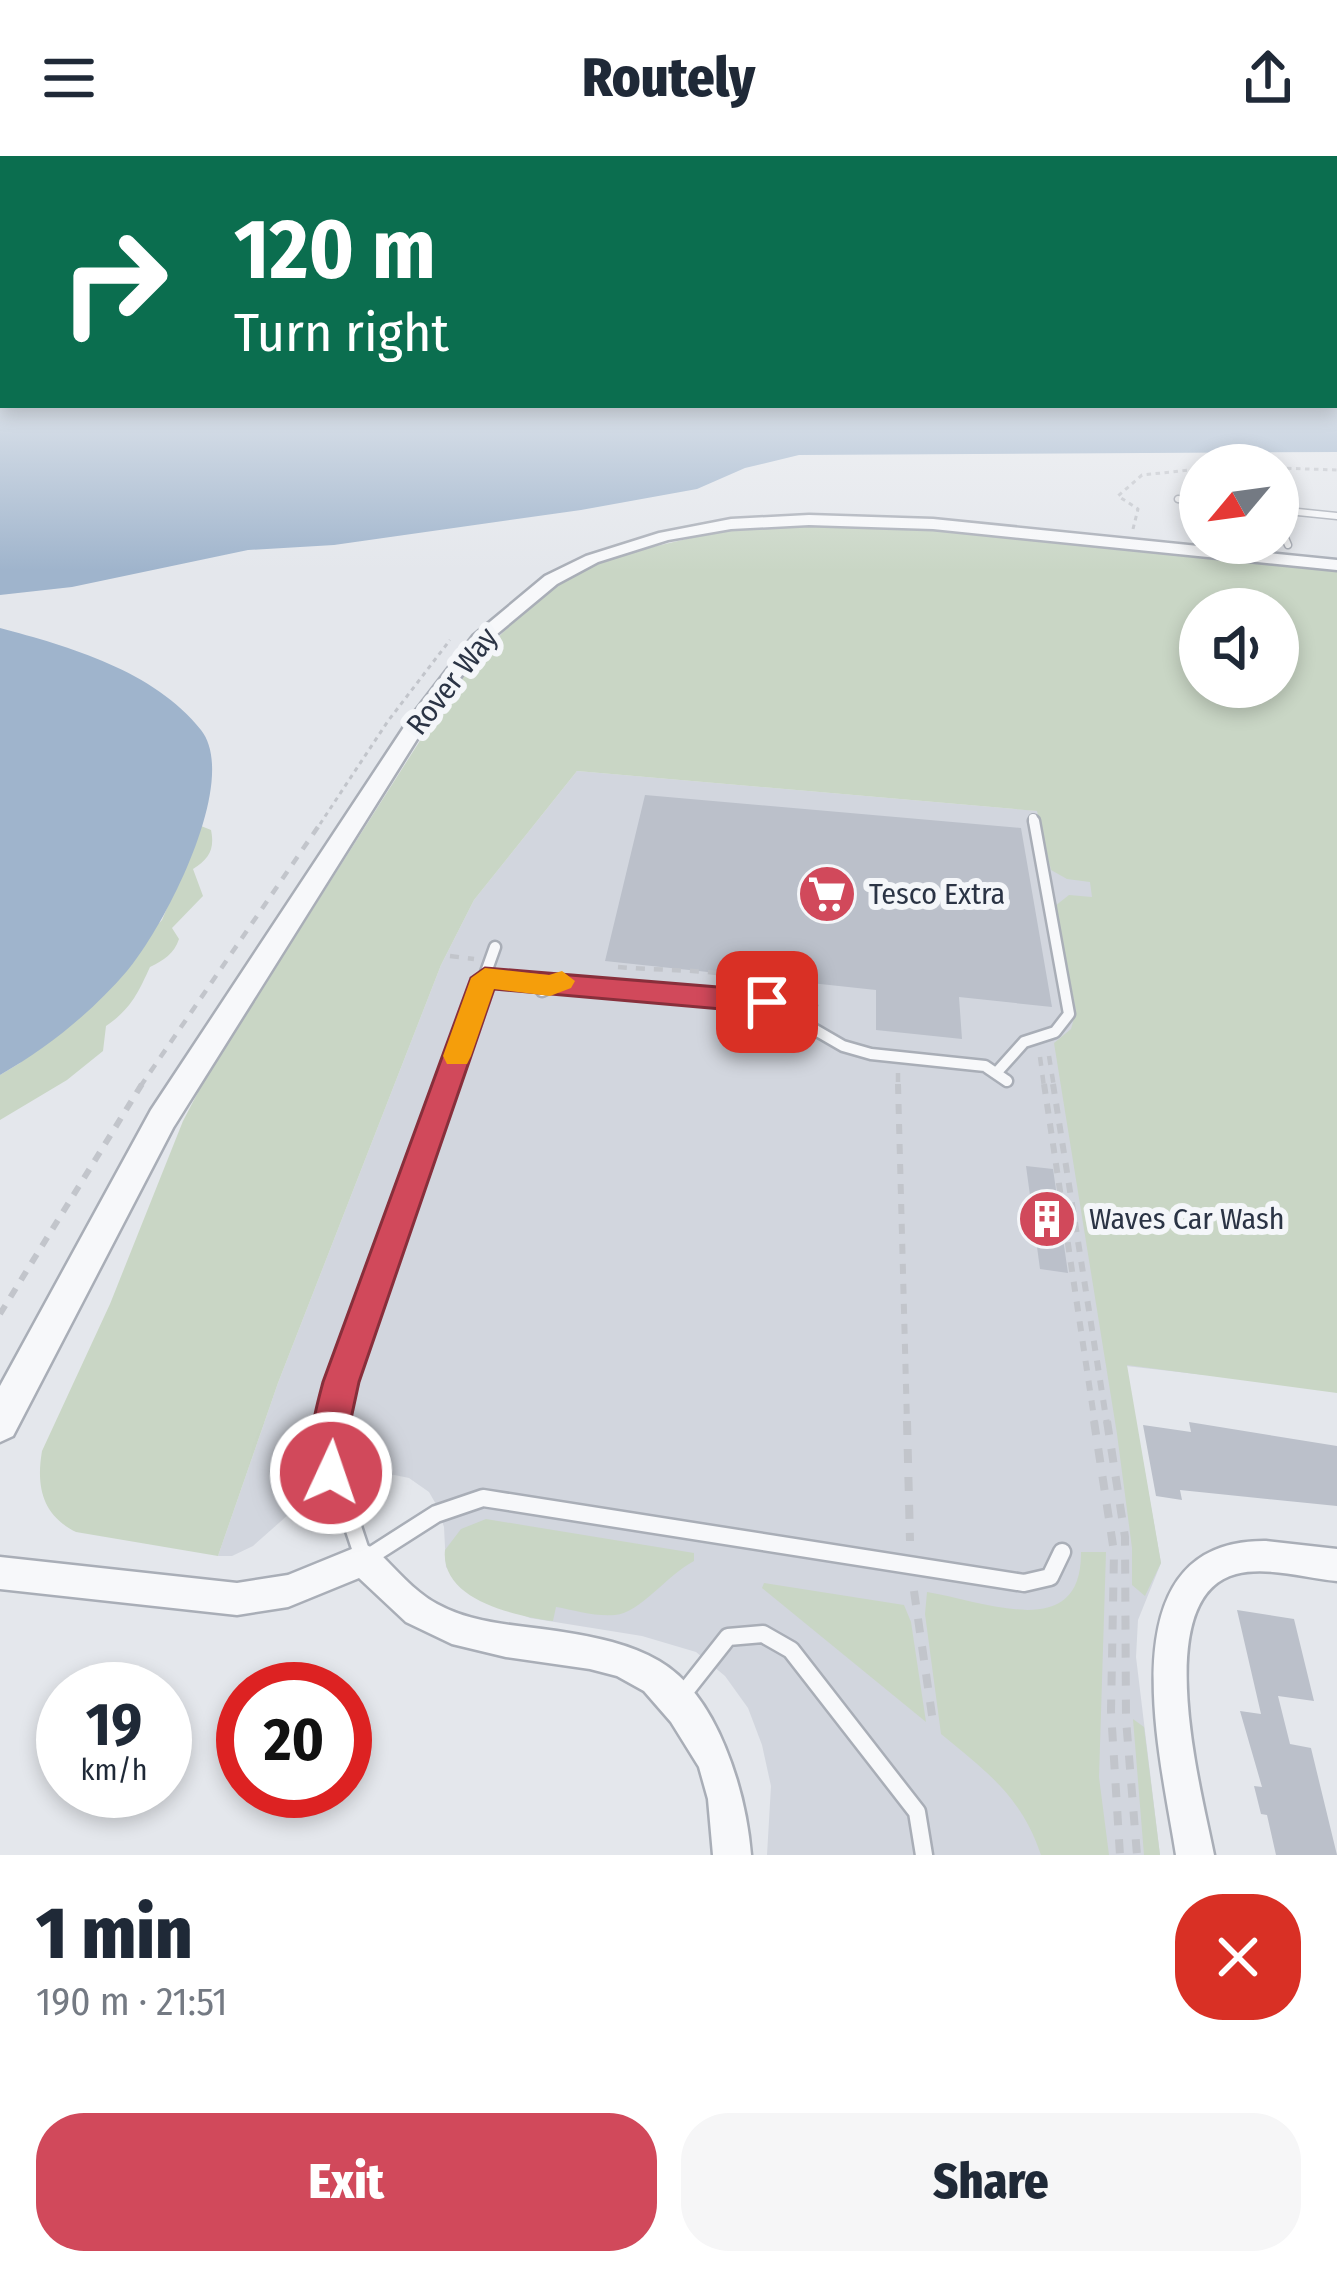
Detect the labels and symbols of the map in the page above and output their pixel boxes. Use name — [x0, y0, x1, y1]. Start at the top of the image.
north arrow — [1179, 444, 1299, 564]
street label: Rover Way — [399, 620, 505, 742]
supermarket icon: Tesco Extra — [796, 863, 858, 925]
place label: Tesco Extra — [869, 876, 1005, 912]
pin — [716, 951, 818, 1053]
building icon: Waves Car Wash — [1016, 1188, 1078, 1250]
place label: Waves Car Wash — [1089, 1201, 1285, 1237]
position arrow — [268, 1410, 394, 1536]
speed limit sign: 20 — [216, 1662, 372, 1818]

